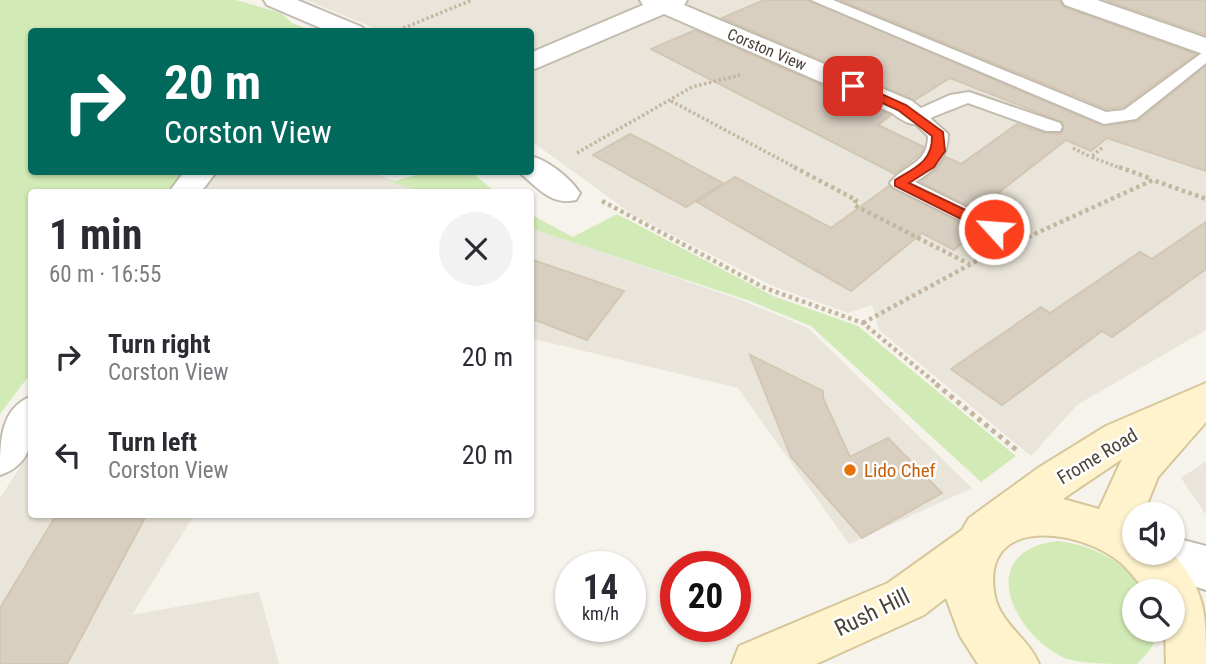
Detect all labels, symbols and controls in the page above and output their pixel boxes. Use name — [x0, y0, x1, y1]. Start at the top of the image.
street label: Corston View — [725, 24, 809, 75]
text: 20 m — [164, 54, 261, 111]
icon: right — [49, 56, 140, 147]
pin — [823, 56, 883, 116]
icon: arrive — [834, 67, 872, 105]
text: Corston View — [164, 113, 332, 151]
position arrow — [957, 192, 1031, 266]
text: 1 min — [49, 210, 142, 259]
button: close — [439, 212, 513, 286]
text: 60 m · 16:55 — [49, 261, 161, 288]
text: Turn right — [108, 329, 210, 359]
icon: right — [49, 338, 87, 376]
text: 20 m — [462, 342, 513, 372]
text: Corston View — [108, 359, 229, 386]
street label: Frome Road — [1053, 423, 1142, 489]
text: Turn left — [108, 427, 197, 457]
icon: left — [49, 436, 87, 474]
text: 20 m — [462, 440, 513, 470]
text: Corston View — [108, 457, 229, 484]
place label: Lido Chef — [864, 459, 936, 482]
marker: Lido Chef — [842, 462, 858, 478]
map controls — [1122, 502, 1185, 642]
button: sound — [1122, 502, 1185, 565]
speed limit sign: 20 — [660, 551, 751, 642]
text: 14 — [583, 567, 618, 608]
button: search — [1122, 579, 1185, 642]
street label: Rush Hill — [830, 583, 914, 642]
text: km/h — [582, 603, 619, 624]

